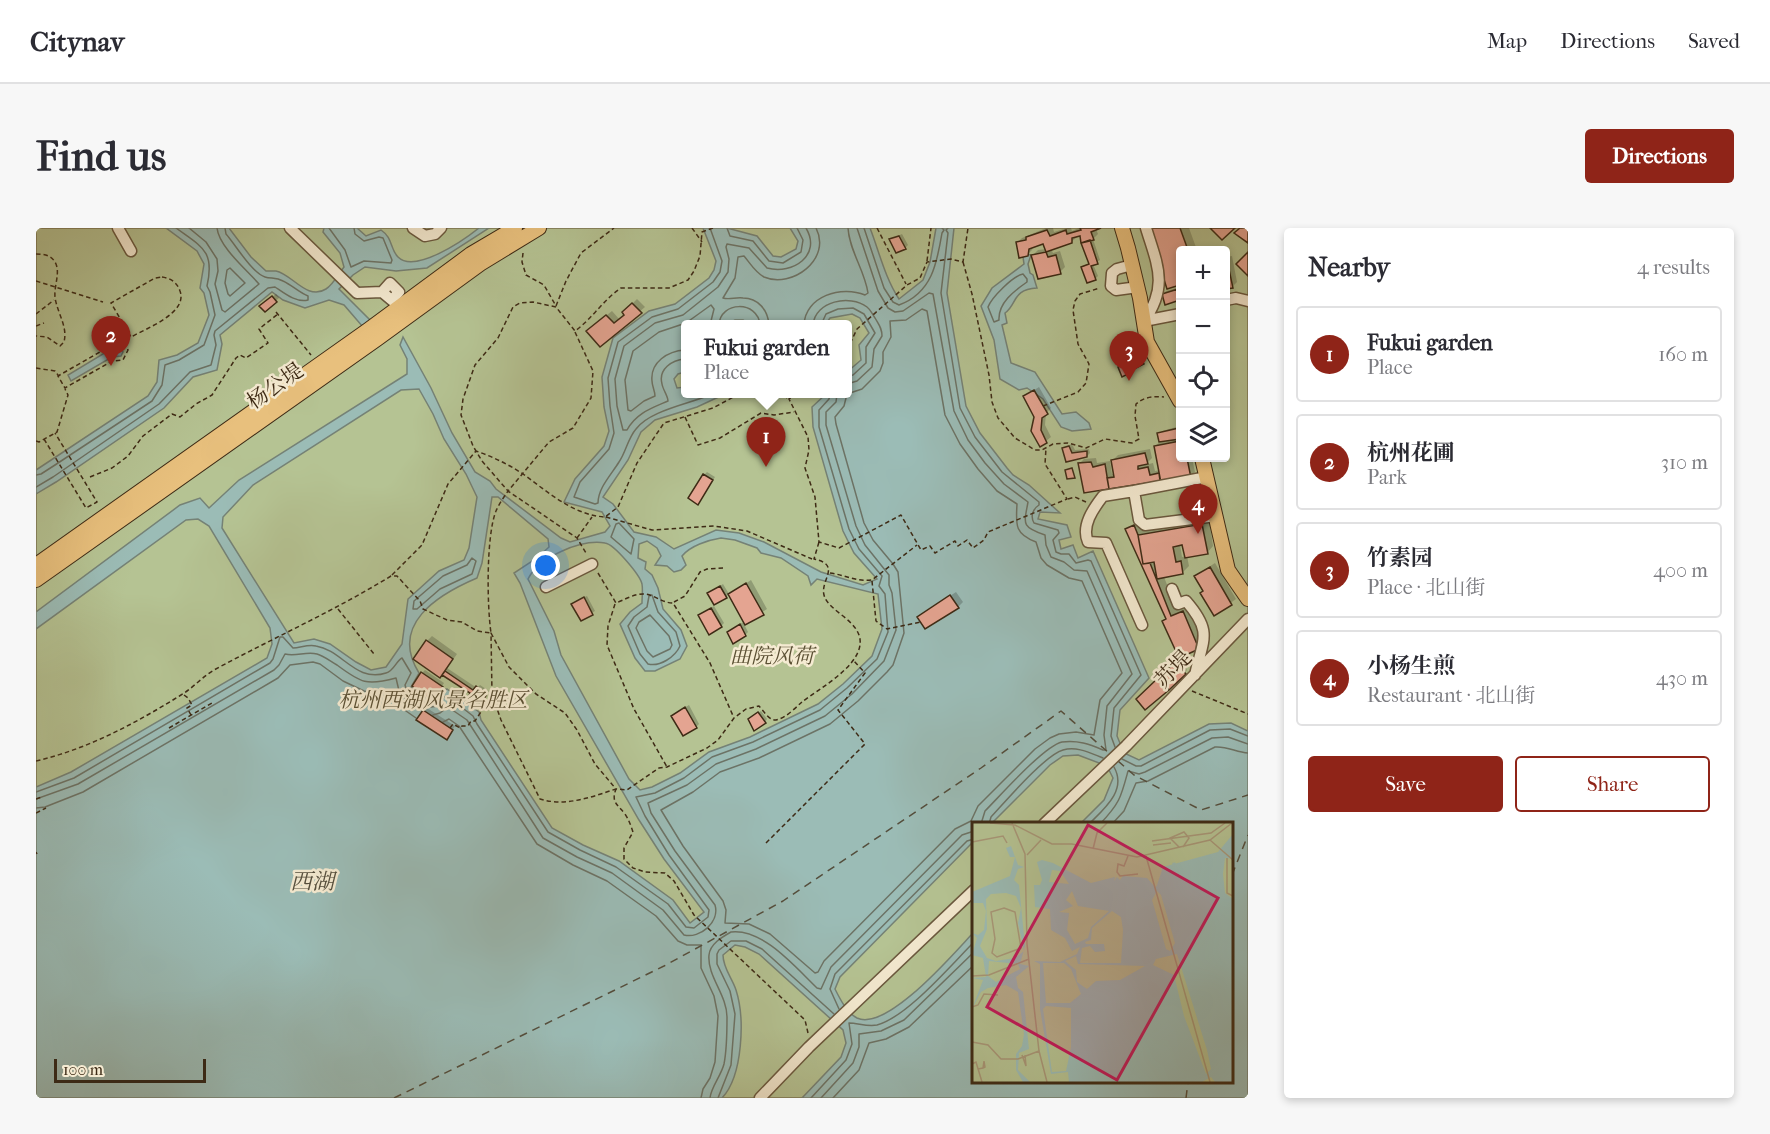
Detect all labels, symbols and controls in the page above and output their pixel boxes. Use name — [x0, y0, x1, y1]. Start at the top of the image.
text: Citynav — [30, 25, 124, 58]
text: Map — [1487, 29, 1527, 53]
text: Directions — [1560, 29, 1655, 53]
text: Saved — [1688, 29, 1740, 53]
button: Directions — [1585, 129, 1734, 183]
text: Find us — [36, 132, 166, 181]
map controls — [1176, 246, 1230, 462]
button: + — [1176, 246, 1230, 300]
text: Nearby — [1308, 252, 1390, 283]
text: 4 results — [1637, 256, 1710, 279]
button: − — [1176, 300, 1230, 354]
pin: 2 — [92, 316, 130, 366]
popup — [681, 320, 852, 398]
text: Fukui garden — [1367, 330, 1493, 356]
pin: 3 — [1110, 332, 1148, 381]
text: Fukui garden — [704, 335, 829, 361]
text: 1 — [1326, 343, 1333, 366]
text: 160 m — [1658, 343, 1708, 366]
button: locate — [1176, 354, 1230, 408]
text: Place — [1367, 356, 1413, 379]
street label: 杨公堤 — [242, 358, 308, 414]
text: Place — [704, 361, 749, 384]
button: layers — [1176, 408, 1230, 462]
pin: 1 — [746, 418, 786, 467]
text: 杭州花圃 — [1367, 440, 1455, 466]
text: 2 — [1324, 451, 1335, 474]
text: 310 m — [1661, 451, 1708, 474]
text: Park — [1367, 466, 1407, 489]
pin: 4 — [1178, 484, 1218, 534]
text: 竹素园 — [1367, 545, 1433, 571]
your location — [531, 551, 560, 580]
text: 3 — [1325, 559, 1334, 582]
text: 400 m — [1653, 559, 1708, 582]
text: Place · 北山街 — [1367, 576, 1485, 599]
park label: 曲院风荷 — [730, 644, 817, 668]
street label: 苏堤 — [1150, 646, 1196, 692]
text: 小杨生煎 — [1367, 653, 1455, 679]
text: 4 — [1324, 667, 1335, 690]
text: 430 m — [1656, 667, 1708, 690]
text: Restaurant · 北山街 — [1367, 684, 1535, 707]
park label: 杭州西湖风景名胜区 — [339, 688, 530, 712]
button: Save — [1308, 756, 1503, 812]
button: Share — [1515, 756, 1710, 812]
inset map — [972, 822, 1233, 1083]
water label: 西湖 — [290, 869, 338, 895]
scale bar — [54, 1056, 206, 1084]
text: 100 m — [63, 1060, 103, 1079]

